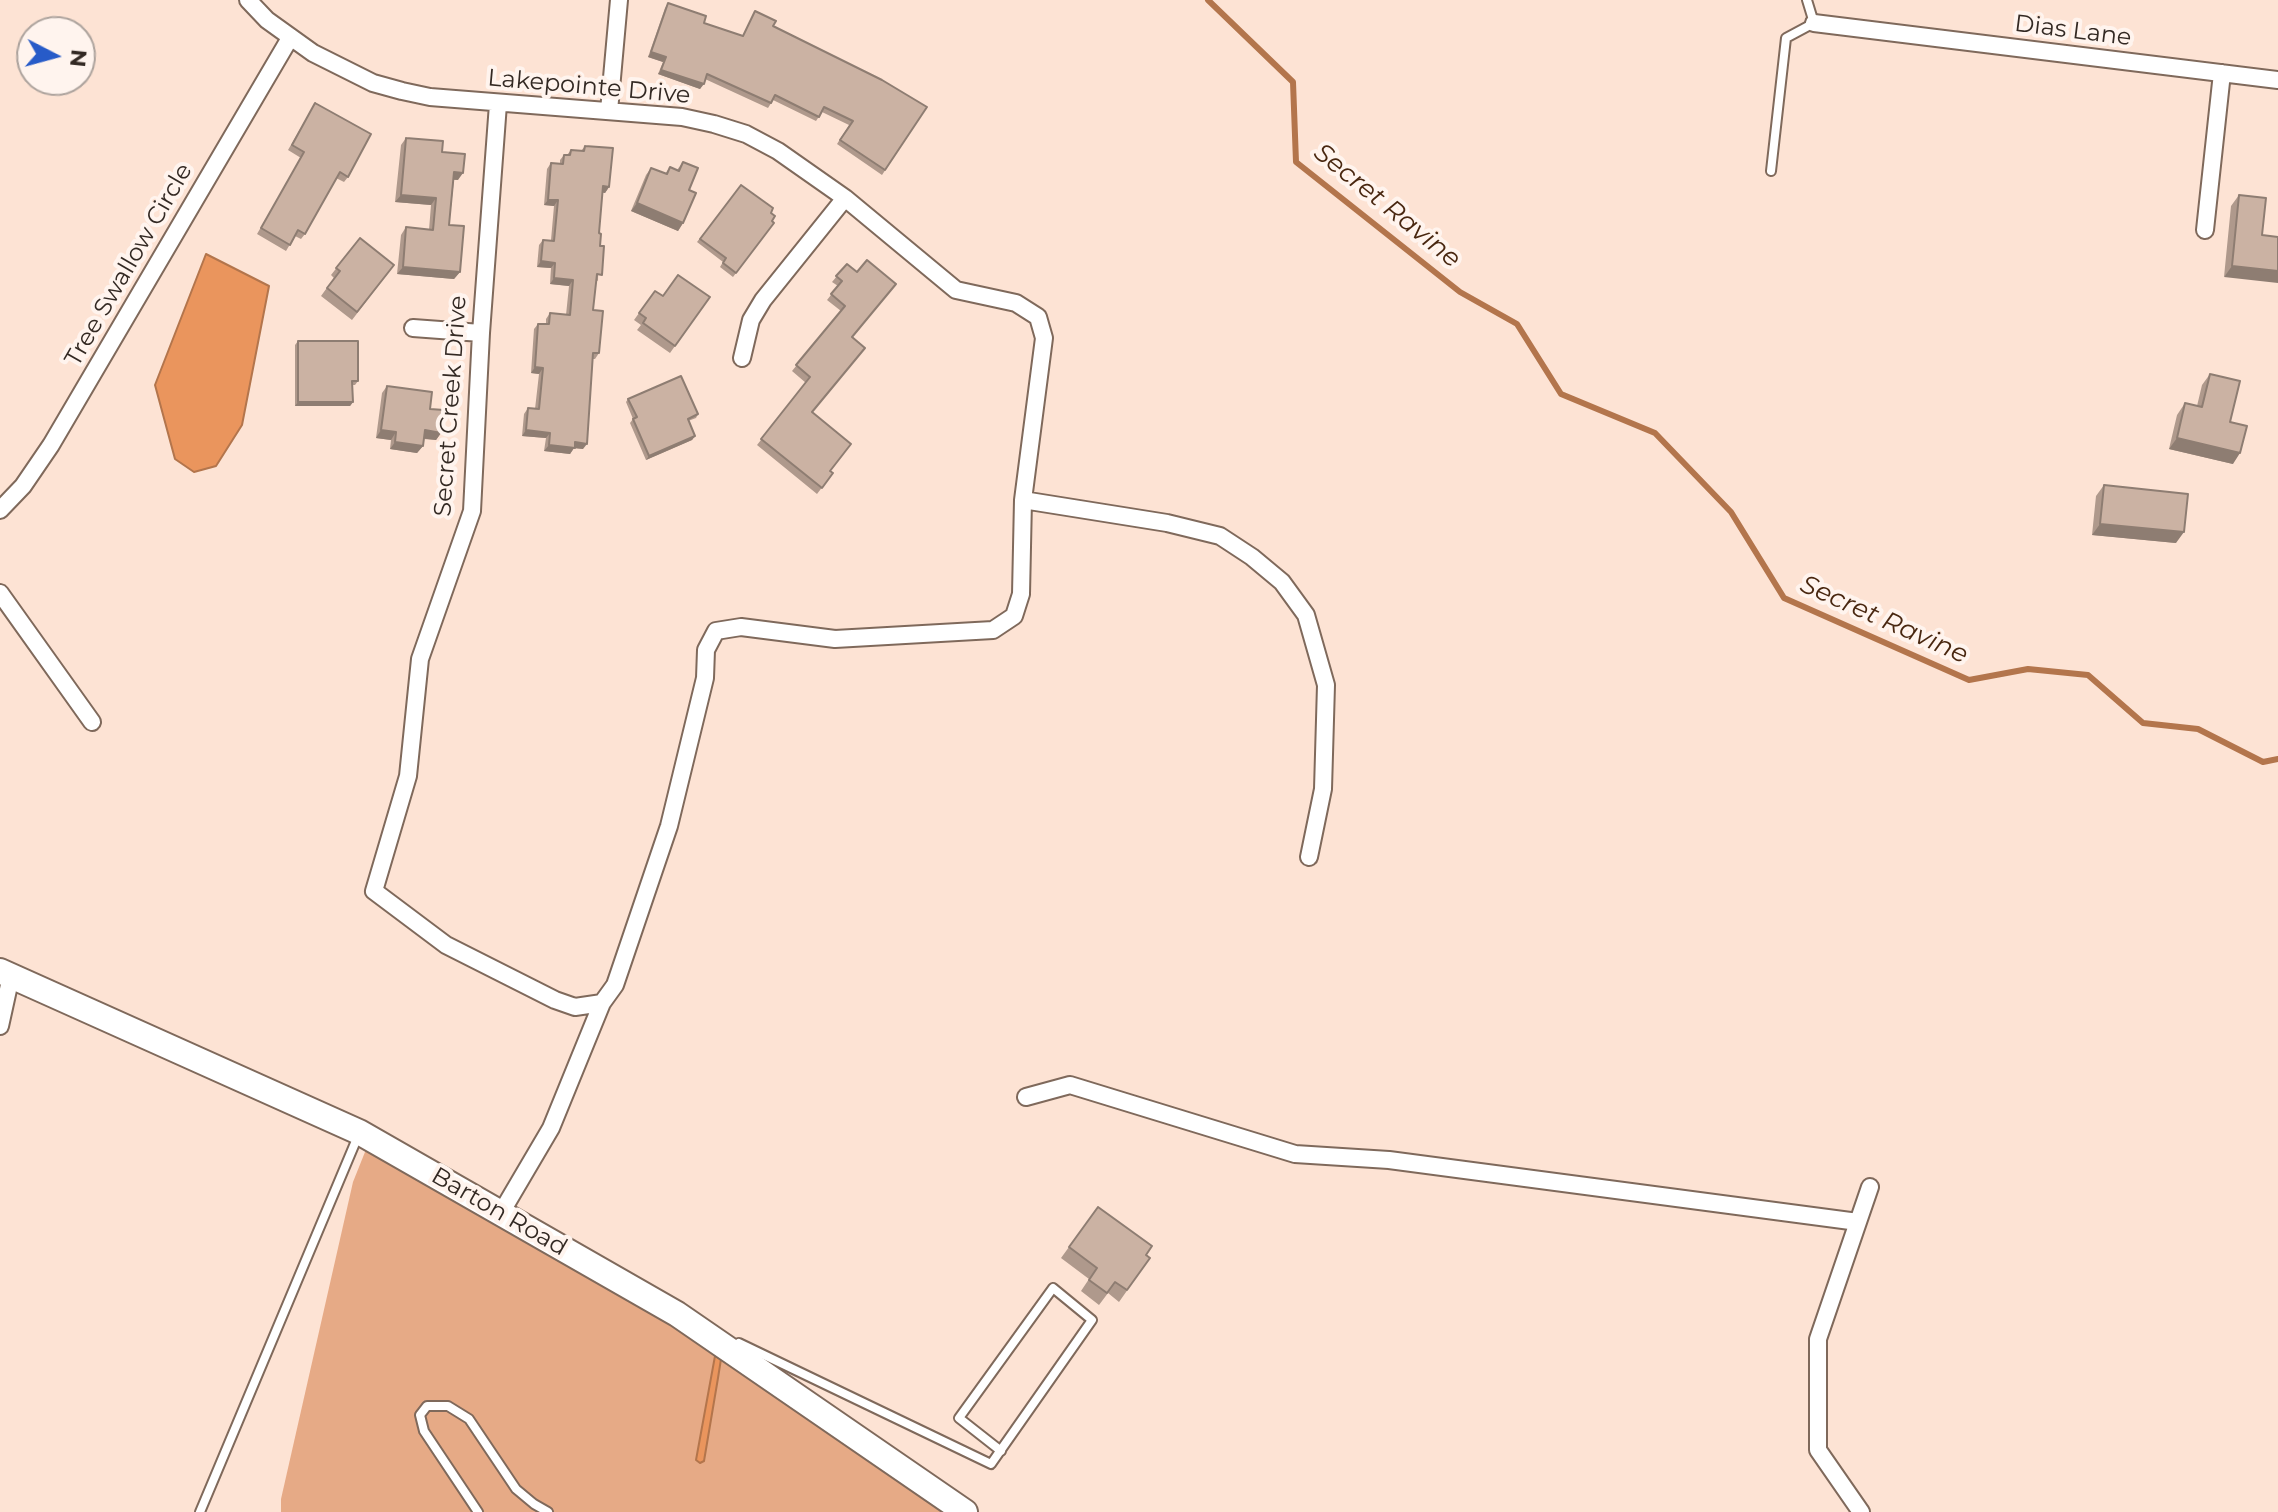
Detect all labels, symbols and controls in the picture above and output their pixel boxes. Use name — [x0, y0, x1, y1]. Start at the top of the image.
street label: Dias Lane — [2013, 10, 2133, 52]
north arrow — [16, 16, 96, 96]
text: N — [64, 48, 93, 69]
street label: Lakepointe Drive — [486, 64, 692, 110]
water label: Secret Ravine — [1307, 137, 1467, 275]
street label: Tree Swallow Circle — [59, 158, 199, 372]
street label: Secret Creek Drive — [429, 295, 473, 517]
water label: Secret Ravine — [1795, 569, 1973, 671]
street label: Barton Road — [426, 1162, 572, 1262]

